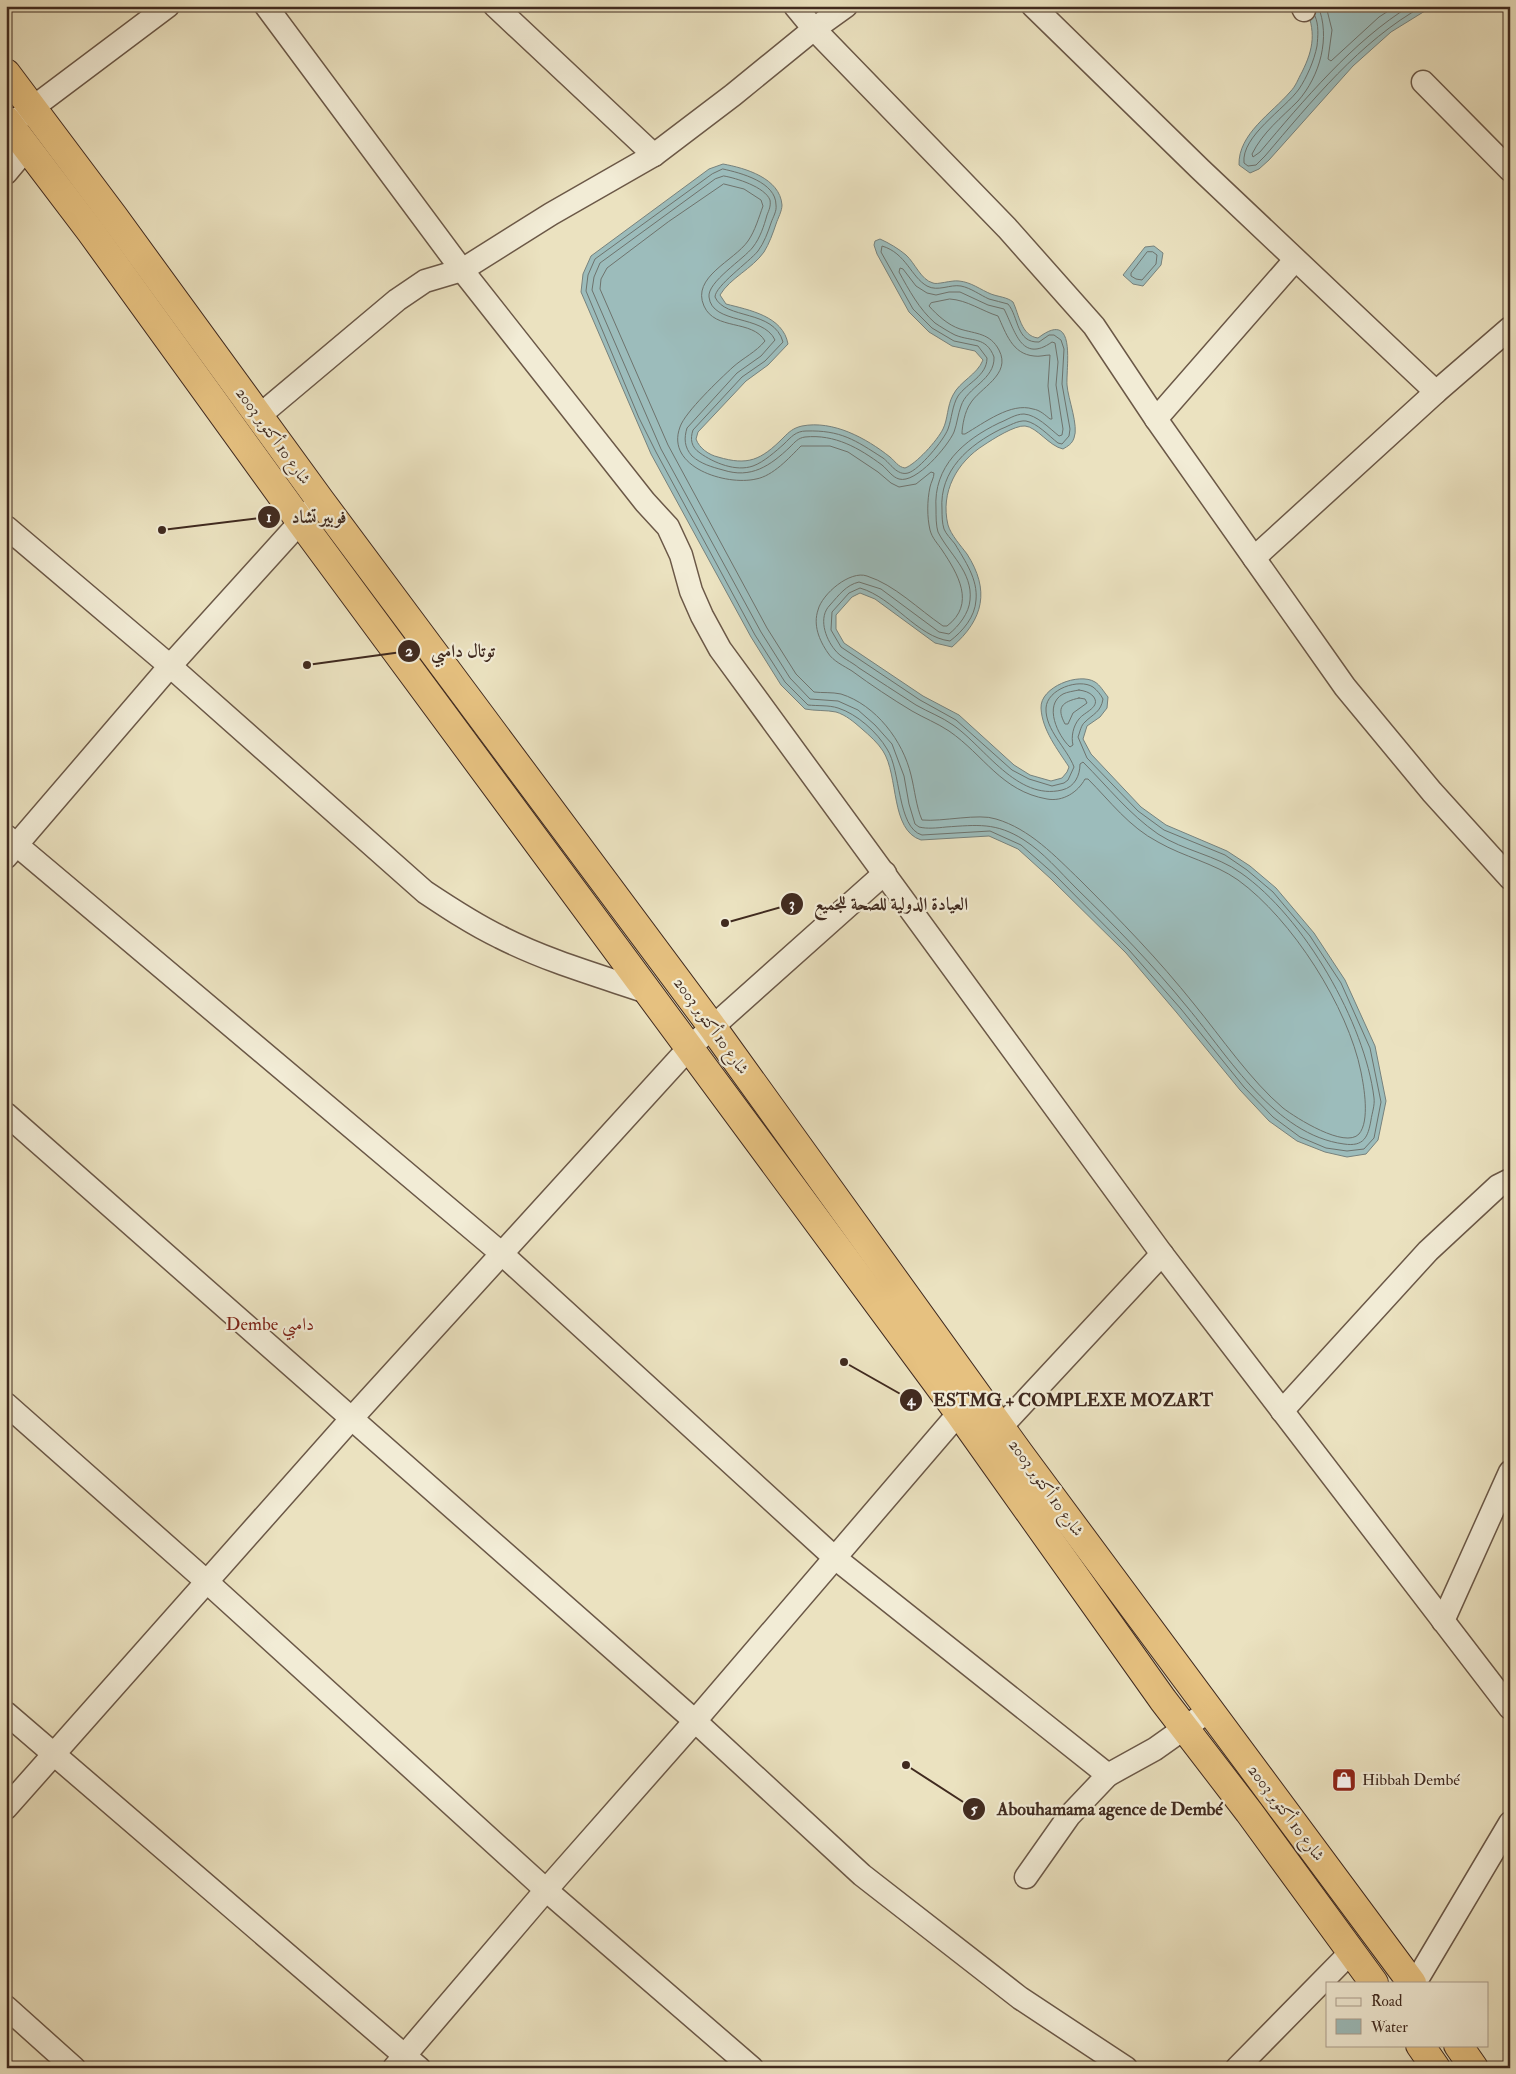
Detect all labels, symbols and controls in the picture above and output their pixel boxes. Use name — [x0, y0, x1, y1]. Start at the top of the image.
street label: شارع 10 أكتوبر 2003 — [229, 382, 317, 490]
callout: فوبير تشاد — [257, 500, 357, 533]
text: فوبير تشاد — [291, 506, 347, 529]
text: 1 — [266, 508, 272, 527]
callout: توتال دامبي — [396, 635, 505, 668]
text: توتال دامبي — [431, 640, 496, 668]
text: 2 — [405, 642, 413, 661]
callout: العيادة الدولية للصحة للجميع — [779, 887, 978, 920]
text: العيادة الدولية للصحة للجميع — [814, 893, 968, 921]
text: 3 — [789, 895, 795, 914]
street label: شارع 10 أكتوبر 2003 — [667, 972, 755, 1080]
district label: Dembe دامبي — [226, 1313, 314, 1341]
callout: ESTMG + COMPLEXE MOZART — [898, 1383, 1223, 1416]
text: ESTMG + COMPLEXE MOZART — [933, 1389, 1214, 1412]
text: 4 — [906, 1391, 916, 1410]
street label: شارع 10 أكتوبر 2003 — [1002, 1434, 1090, 1542]
street label: شارع 10 أكتوبر 2003 — [1241, 1760, 1330, 1867]
shop icon: Hibbah Dembé — [1331, 1767, 1357, 1793]
place label: Hibbah Dembé — [1362, 1770, 1460, 1790]
callout: Abouhamama agence de Dembé — [962, 1793, 1233, 1826]
text: Abouhamama agence de Dembé — [996, 1798, 1223, 1821]
text: 5 — [971, 1800, 978, 1819]
legend — [1326, 1982, 1488, 2046]
text: Road — [1371, 1992, 1403, 2011]
text: Water — [1370, 2018, 1408, 2037]

